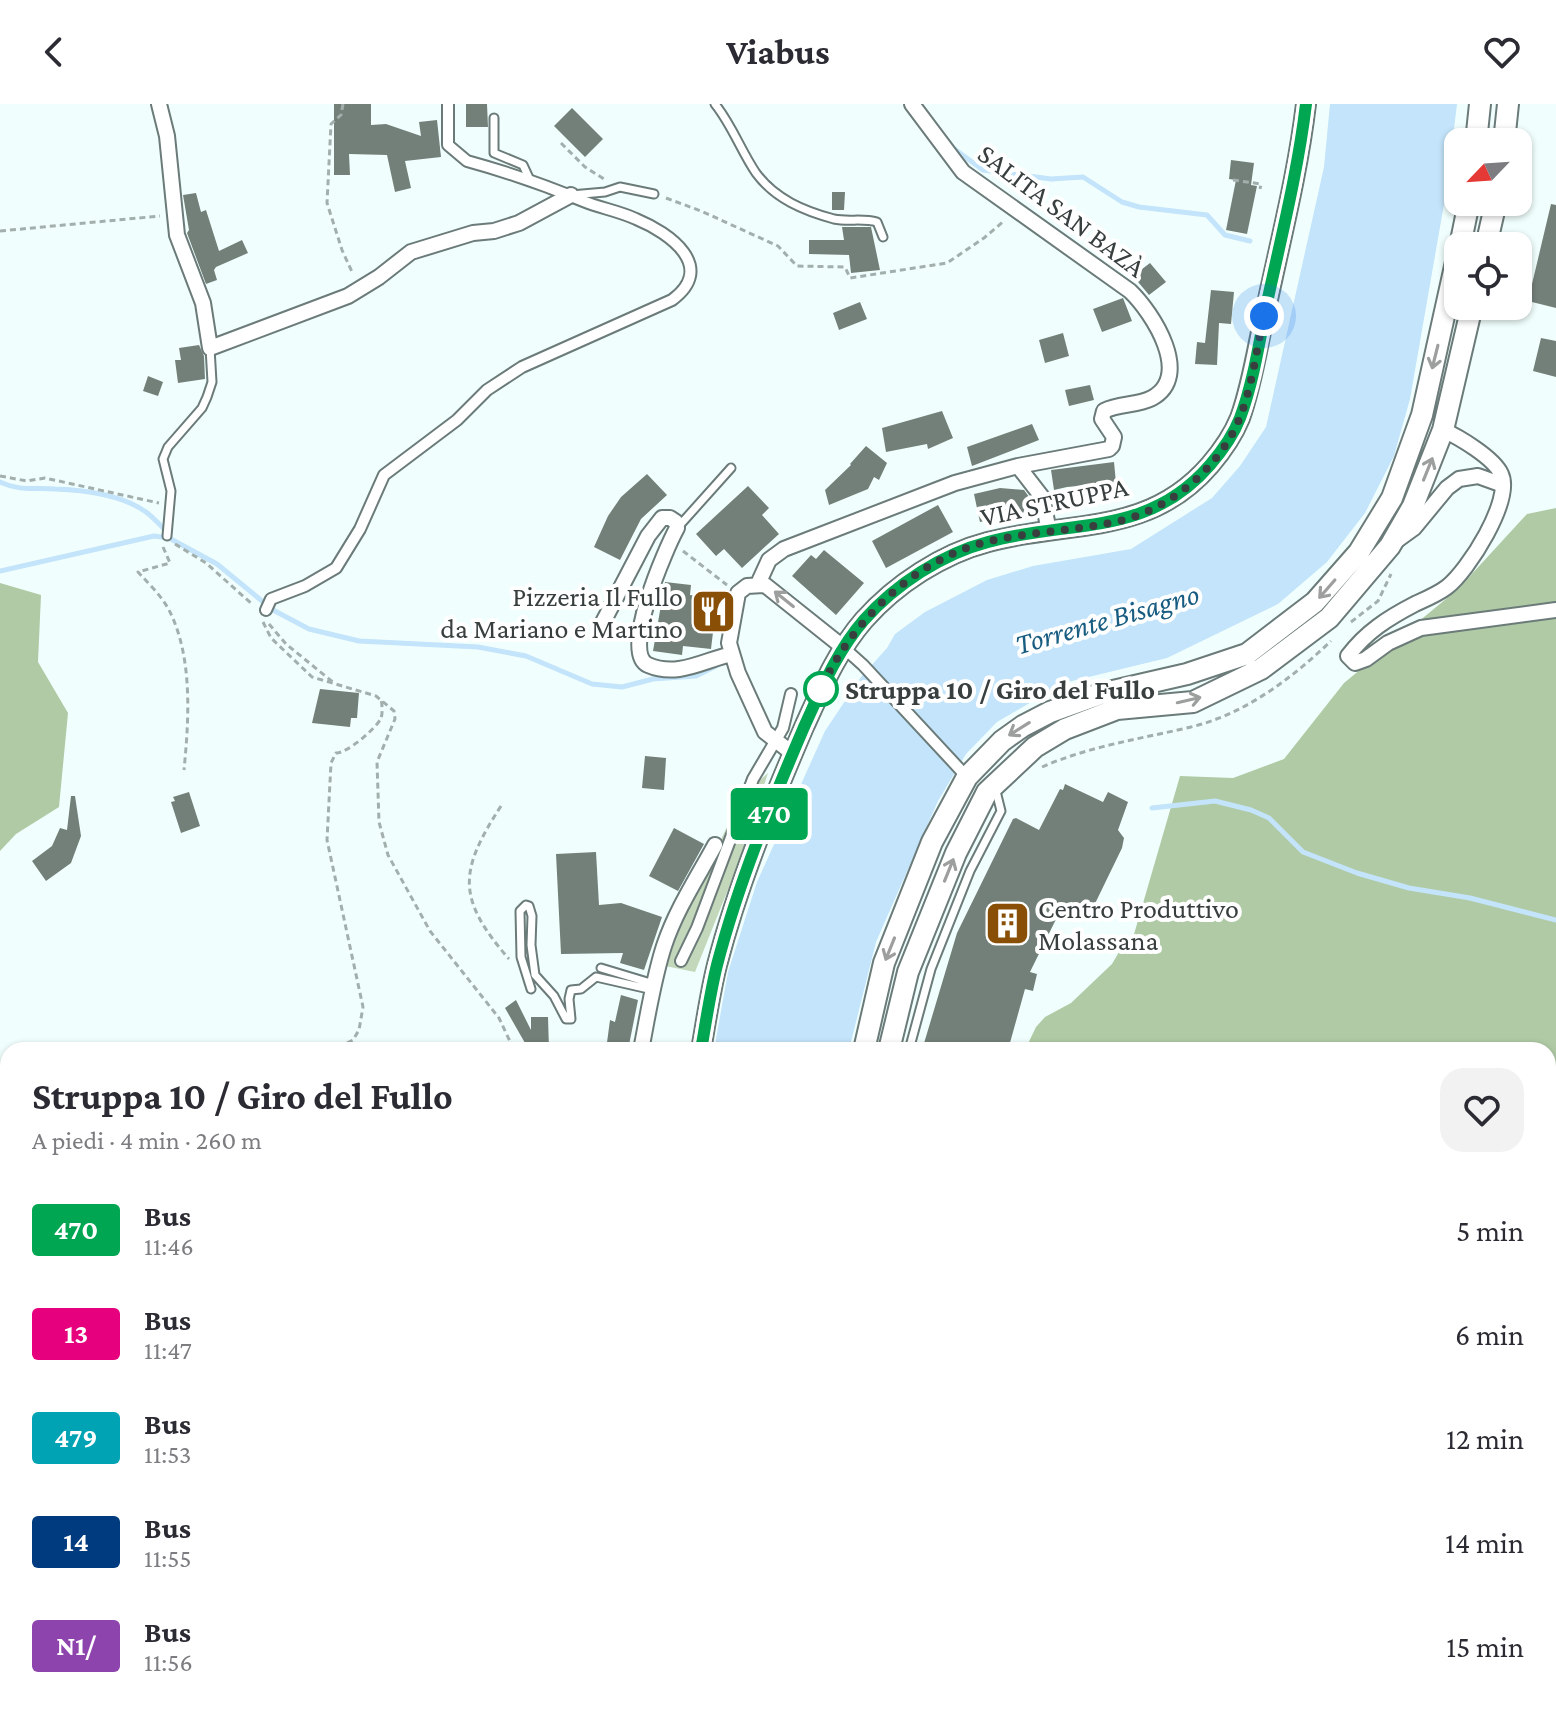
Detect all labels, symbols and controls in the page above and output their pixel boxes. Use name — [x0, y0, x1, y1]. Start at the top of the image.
icon: back — [32, 30, 76, 74]
icon: heart — [1480, 30, 1524, 74]
text: Viabus — [726, 32, 830, 72]
north arrow — [1444, 128, 1532, 216]
map controls — [1444, 128, 1532, 320]
street label: SALITA SAN BAZÀ — [972, 138, 1151, 283]
button: locate — [1444, 232, 1532, 320]
your location — [1244, 296, 1284, 336]
one-way arrow — [1427, 344, 1442, 369]
one-way arrow — [1421, 457, 1436, 482]
street label: VIA STRUPPA — [977, 471, 1131, 532]
water label: Torrente Bisagno — [1011, 576, 1203, 662]
one-way arrow — [1318, 578, 1336, 598]
place label: Pizzeria Il Fullo da Mariano e Martino — [440, 581, 683, 644]
restaurant icon: Pizzeria Il Fullo da Mariano e Martino — [690, 588, 738, 636]
one-way arrow — [774, 590, 795, 608]
marker: Struppa 10 / Giro del Fullo — [804, 672, 838, 706]
place label: Struppa 10 / Giro del Fullo — [845, 674, 1155, 705]
one-way arrow — [1175, 692, 1201, 707]
one-way arrow — [1009, 721, 1031, 738]
line badge: 470 — [723, 788, 815, 840]
text: 470 — [747, 798, 791, 829]
one-way arrow — [943, 858, 957, 883]
place label: Centro Produttivo Molassana — [1038, 893, 1239, 956]
building icon: Centro Produttivo Molassana — [983, 900, 1031, 948]
one-way arrow — [882, 936, 896, 961]
button: heart — [1440, 1068, 1524, 1152]
text: Struppa 10 / Giro del Fullo — [32, 1075, 453, 1117]
text: A piedi · 4 min · 260 m — [32, 1126, 262, 1155]
text: Bus — [144, 1199, 191, 1232]
text: 470 — [54, 1214, 98, 1245]
text: 5 min — [1456, 1214, 1524, 1247]
text: 11:46 — [144, 1232, 194, 1261]
text: Bus — [144, 1303, 191, 1336]
text: 13 — [64, 1318, 88, 1349]
text: 6 min — [1455, 1318, 1524, 1351]
text: 11:47 — [144, 1336, 192, 1365]
text: Bus — [144, 1407, 191, 1440]
text: 479 — [54, 1422, 98, 1453]
text: 12 min — [1446, 1422, 1524, 1455]
text: 11:53 — [144, 1440, 191, 1469]
text: Bus — [144, 1511, 191, 1544]
text: 14 — [63, 1526, 89, 1557]
text: 14 min — [1445, 1526, 1524, 1559]
text: 11:55 — [144, 1544, 191, 1573]
text: Bus — [144, 1615, 191, 1648]
text: N1/ — [56, 1630, 96, 1661]
text: 15 min — [1446, 1630, 1524, 1663]
text: 11:56 — [144, 1648, 193, 1677]

